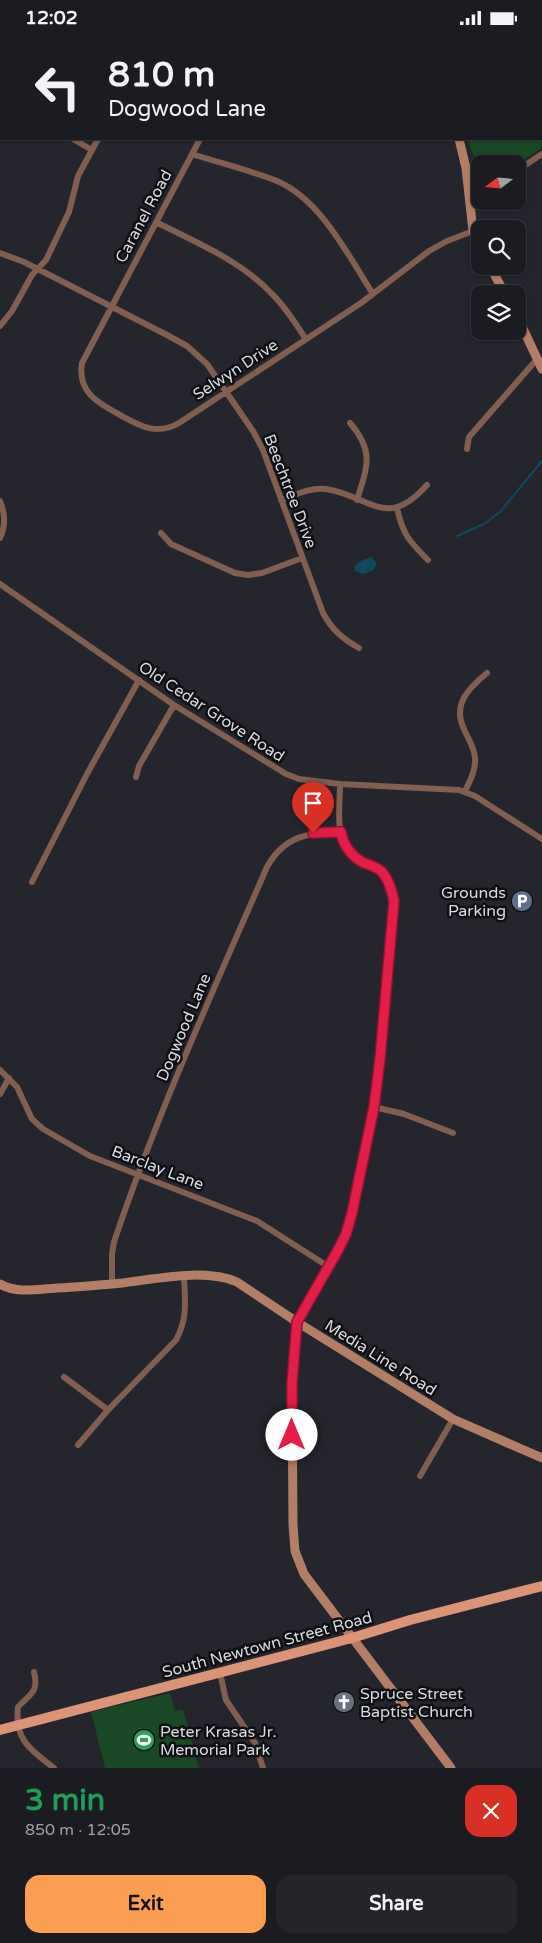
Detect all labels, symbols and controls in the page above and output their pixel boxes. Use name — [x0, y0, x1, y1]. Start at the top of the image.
text: 12:02 — [25, 7, 78, 29]
text: 810 m — [108, 54, 215, 96]
icon: left — [25, 55, 90, 120]
text: Dogwood Lane — [108, 96, 266, 122]
north arrow — [471, 155, 526, 210]
map controls — [471, 155, 526, 340]
street label: Caranel Road — [111, 167, 177, 266]
button: search — [471, 220, 526, 275]
button: layers — [471, 285, 526, 340]
street label: Selwyn Drive — [189, 335, 282, 405]
street label: Beechtree Drive — [259, 431, 321, 551]
street label: Old Cedar Grove Road — [135, 657, 288, 766]
pin — [292, 782, 334, 833]
icon: arrive — [299, 789, 327, 817]
place label: Grounds Parking — [441, 883, 506, 921]
parking icon: Grounds Parking — [510, 889, 534, 913]
street label: Dogwood Lane — [152, 971, 216, 1084]
street label: Barclay Lane — [109, 1141, 207, 1195]
street label: Media Line Road — [321, 1315, 440, 1400]
position arrow — [265, 1408, 317, 1460]
street label: South Newtown Street Road — [160, 1607, 374, 1683]
place label: Spruce Street Baptist Church — [360, 1684, 473, 1722]
church icon: Spruce Street Baptist Church — [332, 1690, 356, 1714]
place label: Peter Krasas Jr. Memorial Park — [160, 1722, 277, 1760]
sports icon: Peter Krasas Jr. Memorial Park — [132, 1728, 156, 1752]
text: 3 min — [25, 1782, 105, 1819]
button: close — [465, 1785, 517, 1837]
text: 850 m · 12:05 — [25, 1820, 131, 1840]
button: Exit — [25, 1875, 266, 1933]
button: Share — [276, 1875, 517, 1933]

